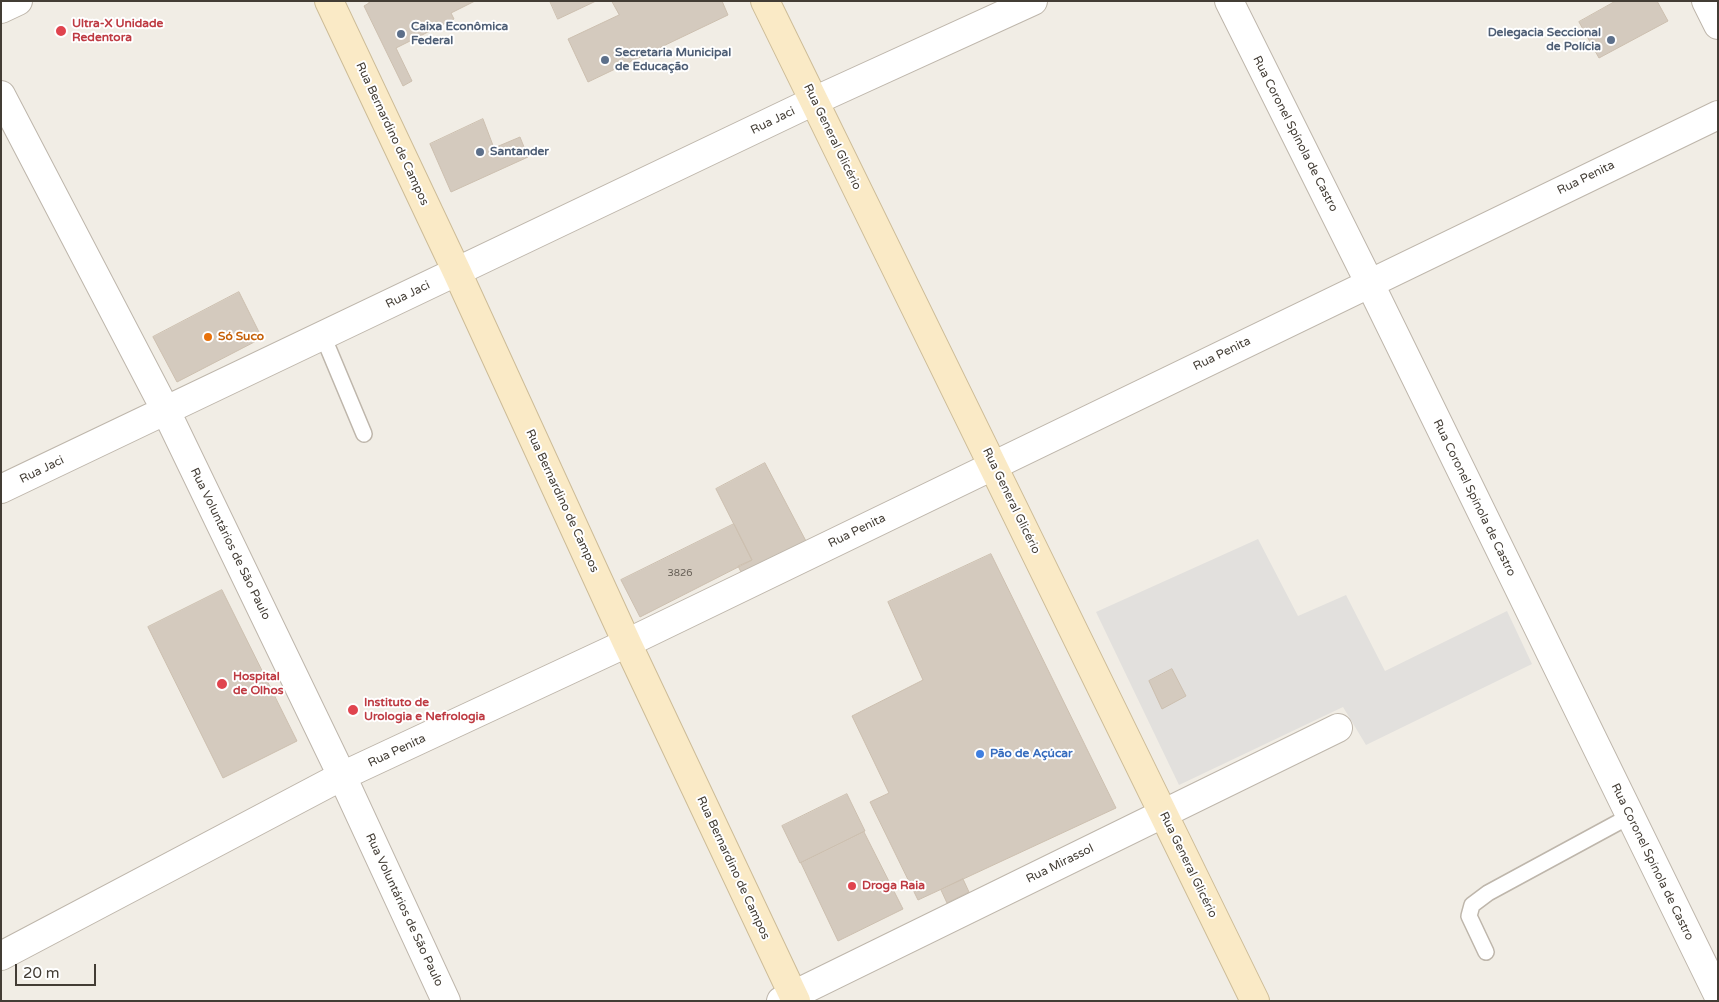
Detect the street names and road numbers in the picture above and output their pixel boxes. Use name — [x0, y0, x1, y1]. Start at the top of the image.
street label: Rua Coronel Spínola de Castro — [1249, 54, 1341, 214]
street label: Rua Bernardino de Campos — [352, 60, 432, 208]
street label: Rua General Glicério — [800, 82, 864, 192]
street label: Rua Jaci — [749, 104, 797, 138]
street label: Rua Penita — [1555, 158, 1617, 198]
street label: Rua Jaci — [384, 278, 432, 312]
street label: Rua Penita — [1191, 334, 1253, 374]
street label: Rua Coronel Spínola de Castro — [1430, 417, 1518, 579]
street label: Rua Bernardino de Campos — [522, 427, 602, 575]
street label: Rua General Glicério — [979, 446, 1043, 556]
street label: Rua Jaci — [18, 453, 66, 487]
street label: Rua Voluntários de São Paulo — [187, 466, 273, 622]
street label: Rua Penita — [826, 511, 888, 551]
street label: Rua Penita — [366, 731, 428, 771]
street label: Rua Coronel Spínola de Castro — [1608, 781, 1696, 943]
street label: Rua Bernardino de Campos — [693, 794, 773, 942]
street label: Rua General Glicério — [1156, 810, 1220, 920]
street label: Rua Voluntários de São Paulo — [362, 831, 446, 989]
street label: Rua Mirassol — [1024, 841, 1096, 887]

